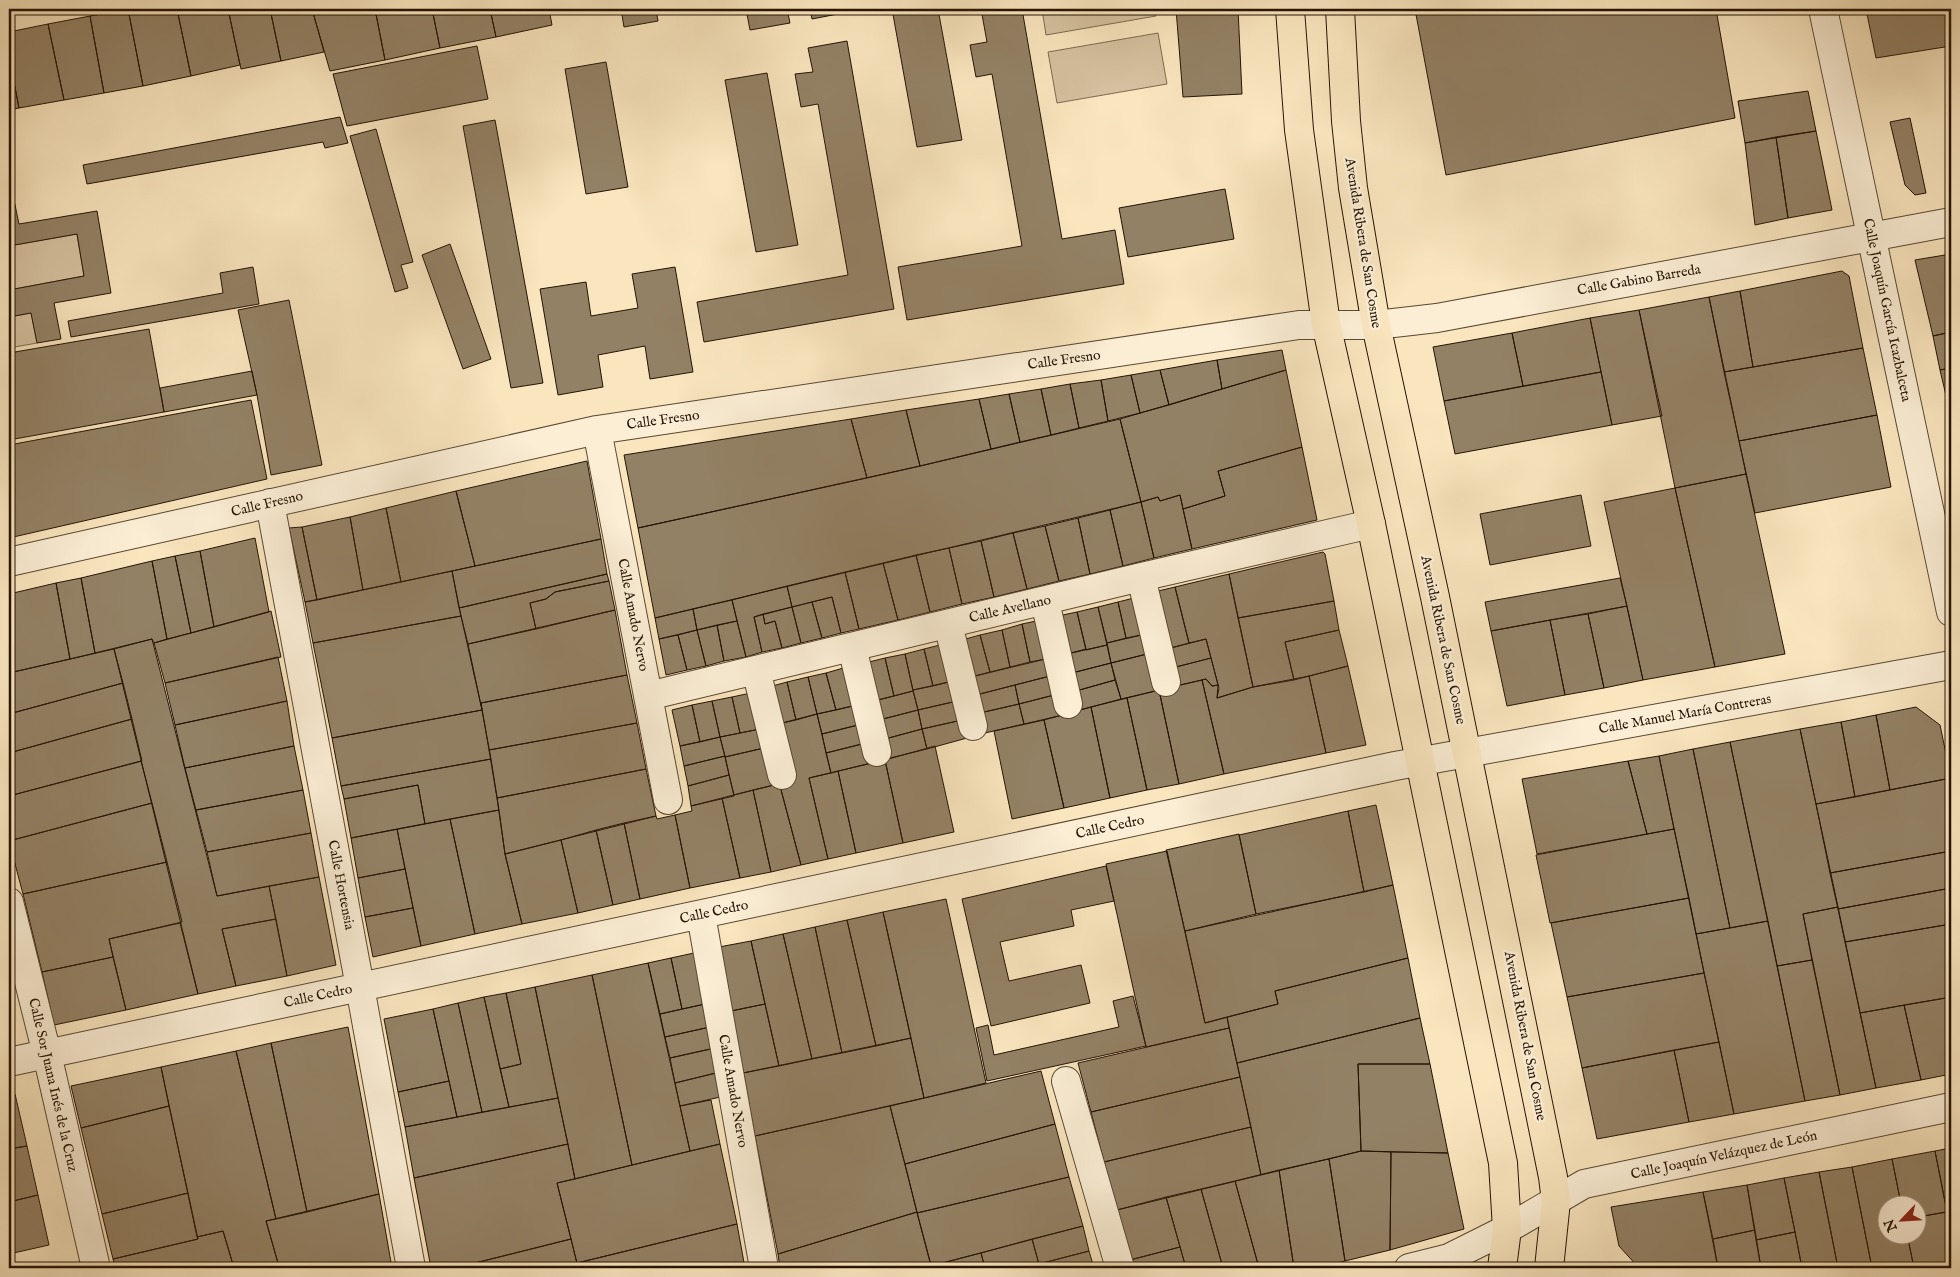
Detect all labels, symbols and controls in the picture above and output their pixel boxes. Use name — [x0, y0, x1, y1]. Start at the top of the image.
street label: Avenida Ribera de San Cosme — [1340, 156, 1385, 330]
street label: Calle Joaquín García Icazbalceta — [1859, 217, 1915, 404]
street label: Calle Gabino Barreda — [1576, 260, 1703, 300]
street label: Calle Fresno — [1026, 346, 1102, 374]
street label: Calle Fresno — [625, 406, 701, 434]
street label: Calle Fresno — [229, 487, 305, 521]
street label: Avenida Ribera de San Cosme — [1416, 553, 1470, 727]
street label: Calle Amado Nervo — [613, 557, 653, 673]
street label: Calle Avellano — [967, 591, 1053, 627]
street label: Calle Manuel María Contreras — [1597, 690, 1773, 738]
street label: Calle Cedro — [1074, 811, 1146, 843]
street label: Calle Hortensia — [323, 839, 359, 932]
street label: Calle Cedro — [678, 896, 750, 928]
street label: Avenida Ribera de San Cosme — [1500, 949, 1550, 1123]
street label: Calle Cedro — [282, 980, 354, 1012]
street label: Calle Sor Juana Inés de la Cruz — [24, 996, 82, 1174]
street label: Calle Amado Nervo — [714, 1033, 752, 1149]
street label: Calle Joaquín Velázquez de León — [1629, 1126, 1819, 1184]
north arrow — [1878, 1194, 1928, 1244]
text: N — [1880, 1216, 1902, 1235]

